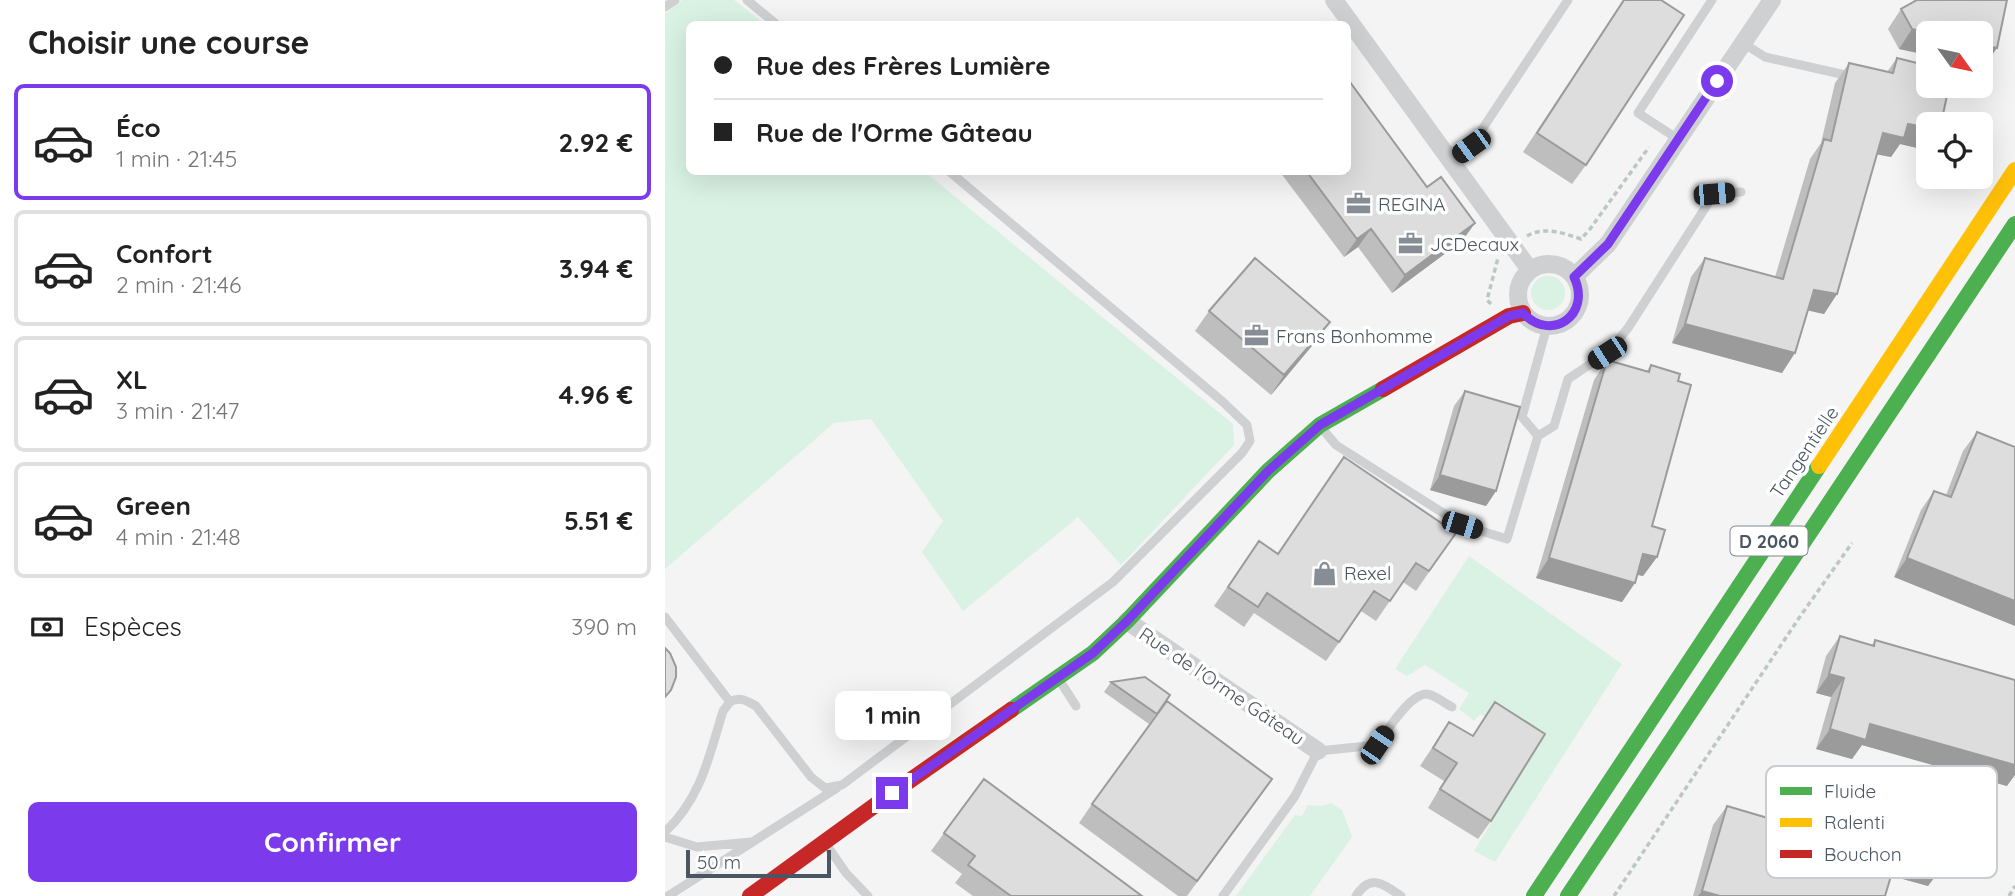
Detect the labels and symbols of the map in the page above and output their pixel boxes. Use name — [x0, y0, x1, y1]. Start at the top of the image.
north arrow — [1916, 21, 1993, 98]
route start — [1701, 65, 1733, 97]
car — [1448, 125, 1495, 167]
car — [1693, 182, 1736, 206]
office icon: REGINA — [1344, 190, 1372, 218]
place label: REGINA — [1378, 192, 1446, 216]
office icon: JCDecaux — [1396, 230, 1424, 258]
place label: JCDecaux — [1430, 232, 1519, 256]
office icon: Frans Bonhomme — [1242, 322, 1270, 350]
place label: Frans Bonhomme — [1276, 324, 1433, 348]
car — [1584, 333, 1631, 373]
street label: Tangentielle — [1764, 401, 1844, 503]
car — [1439, 509, 1486, 541]
road number: D 2060 — [1731, 526, 1807, 556]
shop icon: Rexel — [1310, 559, 1338, 587]
place label: Rexel — [1344, 561, 1391, 585]
street label: Rue de l'Orme Gâteau — [1135, 622, 1309, 750]
callout: 1 min — [834, 692, 950, 740]
car — [1357, 722, 1398, 768]
legend — [1766, 766, 1997, 878]
route end — [876, 777, 908, 809]
text: Fluide — [1824, 779, 1876, 803]
text: Ralenti — [1824, 810, 1885, 834]
text: Bouchon — [1824, 842, 1902, 866]
scale bar — [686, 847, 831, 879]

